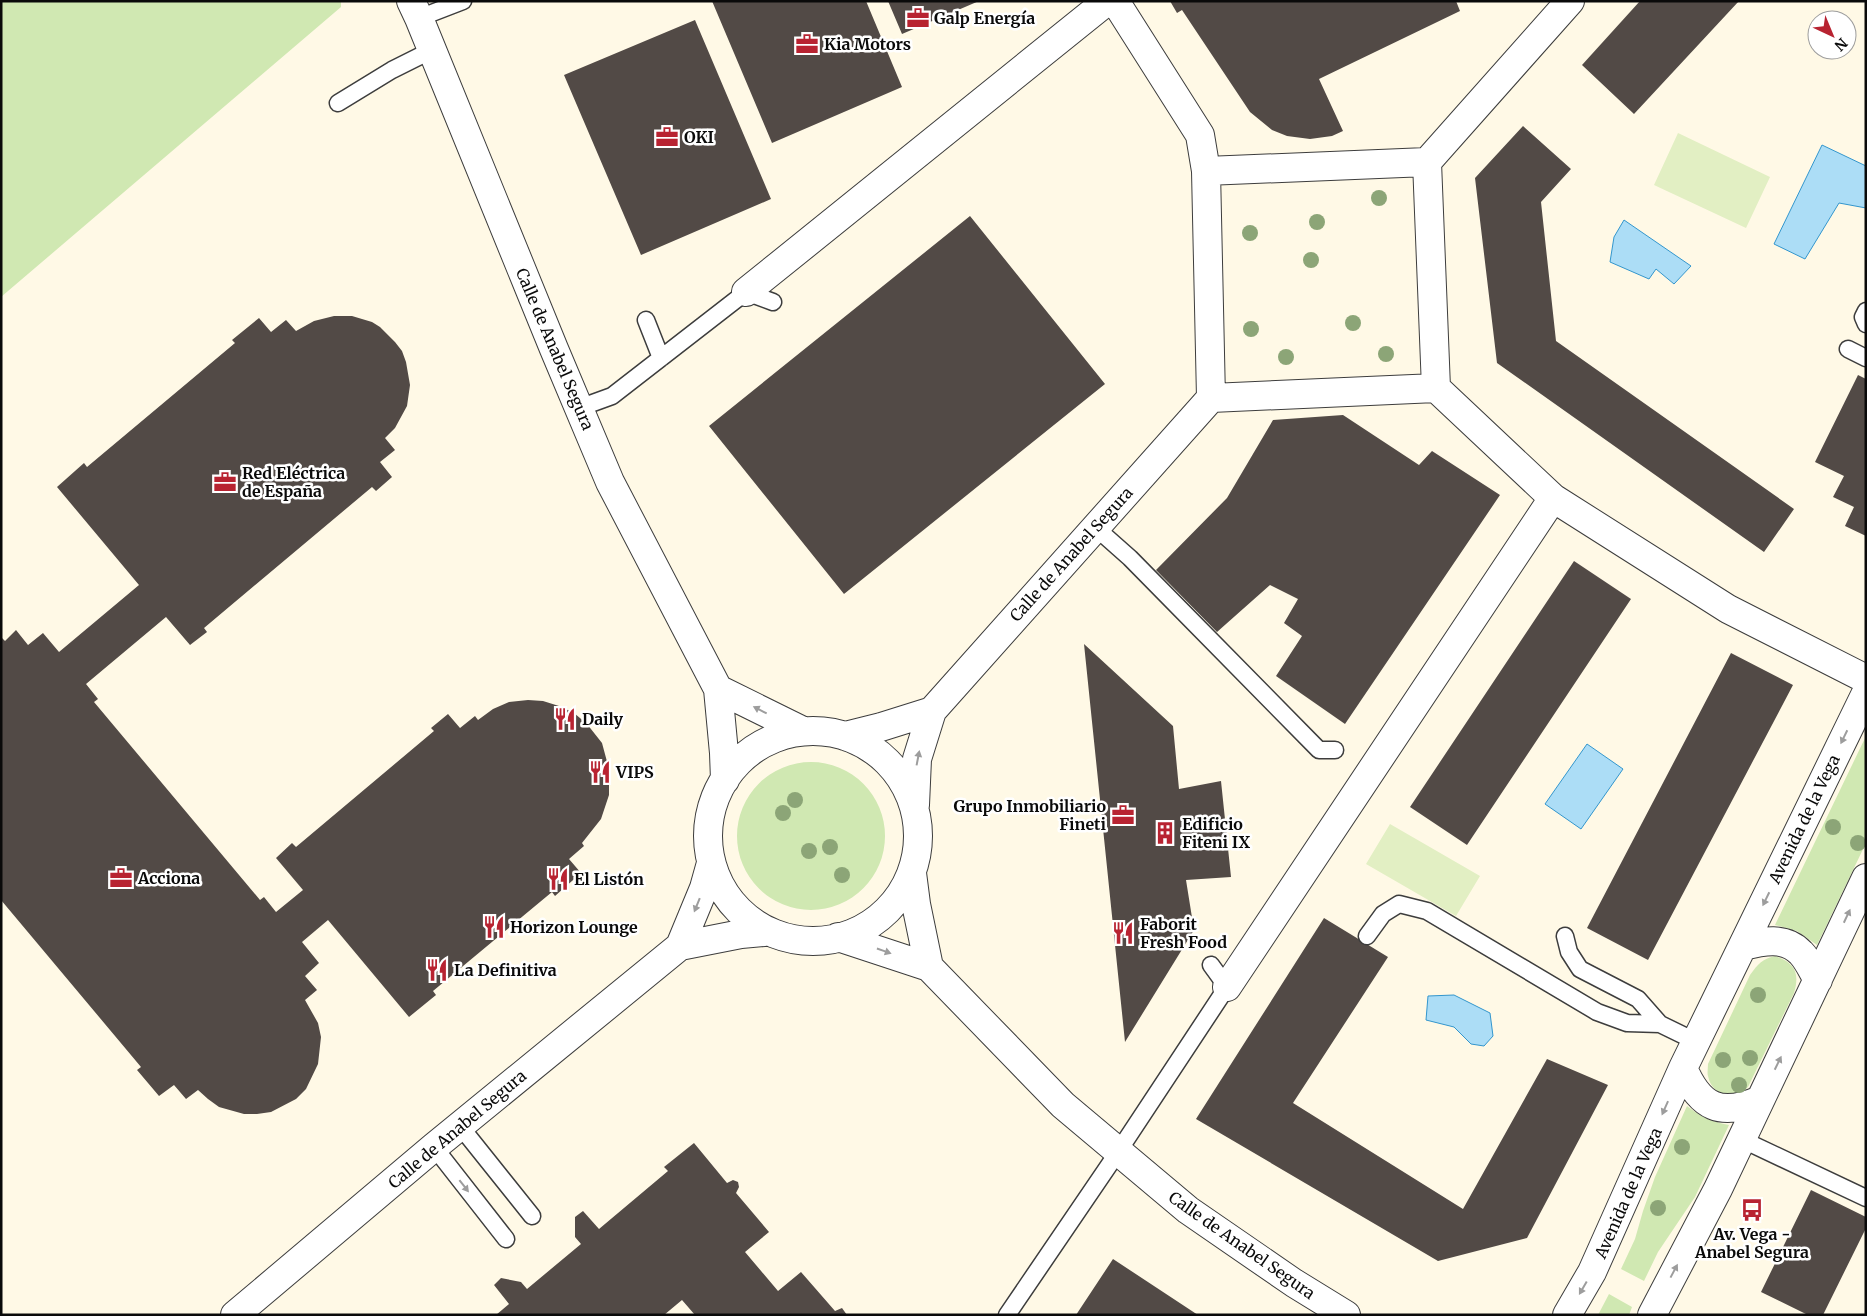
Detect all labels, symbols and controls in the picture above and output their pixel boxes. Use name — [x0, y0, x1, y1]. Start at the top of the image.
office icon: Galp Energía — [905, 5, 931, 31]
place label: Galp Energía — [934, 8, 1035, 28]
north arrow — [1807, 10, 1857, 60]
office icon: Kia Motors — [794, 31, 820, 57]
place label: Kia Motors — [824, 34, 911, 54]
text: N — [1831, 34, 1851, 55]
office icon: OKI — [654, 124, 680, 150]
place label: OKI — [684, 127, 714, 147]
street label: Calle de Anabel Segura — [512, 265, 598, 433]
place label: Red Eléctrica de España — [242, 463, 345, 501]
office icon: Red Eléctrica de España — [212, 469, 238, 495]
street label: Calle de Anabel Segura — [1005, 482, 1137, 625]
restaurant icon: Daily — [552, 706, 578, 732]
one-way arrow — [753, 706, 767, 714]
place label: Daily — [582, 709, 623, 729]
one-way arrow — [1840, 730, 1848, 744]
one-way arrow — [914, 750, 922, 765]
street label: Avenida de la Vega — [1764, 751, 1844, 888]
restaurant icon: VIPS — [587, 759, 613, 785]
place label: VIPS — [615, 762, 654, 782]
place label: Grupo Inmobiliario Fineti — [954, 796, 1107, 834]
office icon: Grupo Inmobiliario Fineti — [1110, 802, 1136, 828]
place label: Edificio Fiteni IX — [1182, 814, 1250, 852]
building icon: Edificio Fiteni IX — [1152, 820, 1178, 846]
office icon: Acciona — [108, 865, 134, 891]
restaurant icon: El Listón — [545, 866, 571, 892]
place label: Acciona — [137, 868, 200, 888]
place label: El Listón — [574, 869, 644, 889]
one-way arrow — [1761, 892, 1769, 906]
one-way arrow — [693, 898, 701, 913]
one-way arrow — [1843, 909, 1852, 924]
restaurant icon: Horizon Lounge — [481, 914, 507, 940]
place label: Faborit Fresh Food — [1140, 914, 1227, 952]
place label: Horizon Lounge — [510, 917, 638, 937]
restaurant icon: Faborit Fresh Food — [1110, 920, 1136, 946]
one-way arrow — [877, 948, 892, 956]
restaurant icon: La Definitiva — [424, 957, 450, 983]
place label: La Definitiva — [454, 960, 557, 980]
one-way arrow — [1774, 1056, 1782, 1070]
street label: Calle de Anabel Segura — [384, 1065, 530, 1193]
one-way arrow — [1661, 1101, 1669, 1115]
street label: Avenida de la Vega — [1590, 1124, 1666, 1262]
one-way arrow — [458, 1179, 469, 1192]
street label: Calle de Anabel Segura — [1165, 1187, 1319, 1303]
bus stop icon: Av. Vega - Anabel Segura — [1739, 1197, 1765, 1223]
place label: Av. Vega - Anabel Segura — [1694, 1224, 1809, 1262]
one-way arrow — [1670, 1264, 1678, 1279]
one-way arrow — [1578, 1281, 1587, 1294]

